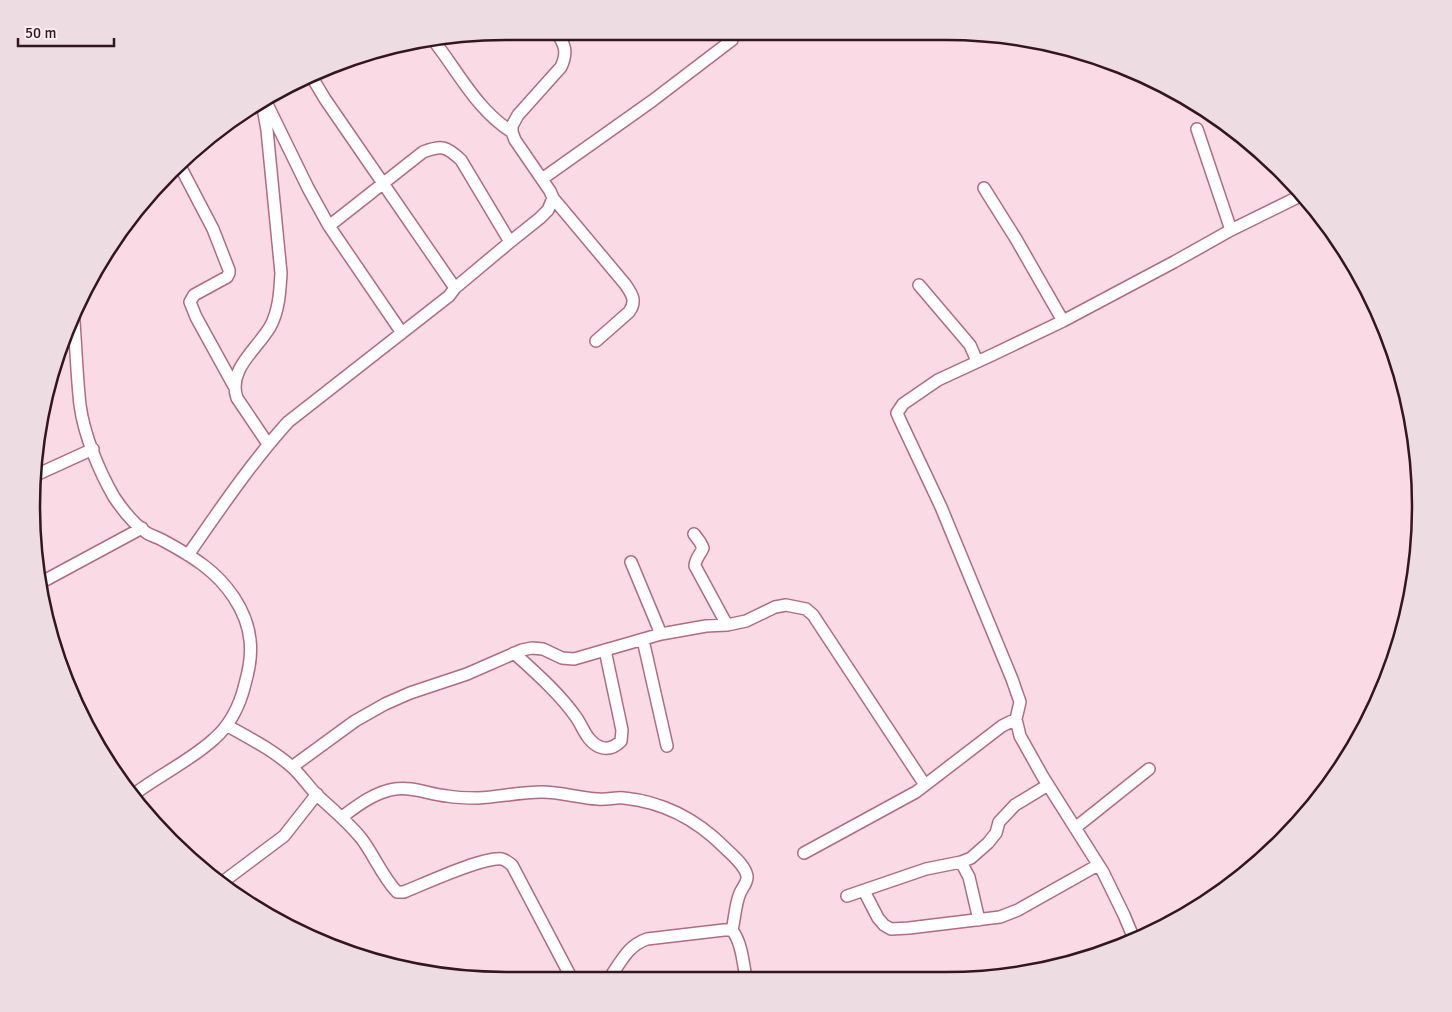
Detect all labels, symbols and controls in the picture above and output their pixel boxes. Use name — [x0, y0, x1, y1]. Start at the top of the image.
scale bar — [18, 15, 114, 47]
text: 50 m — [25, 24, 56, 42]

